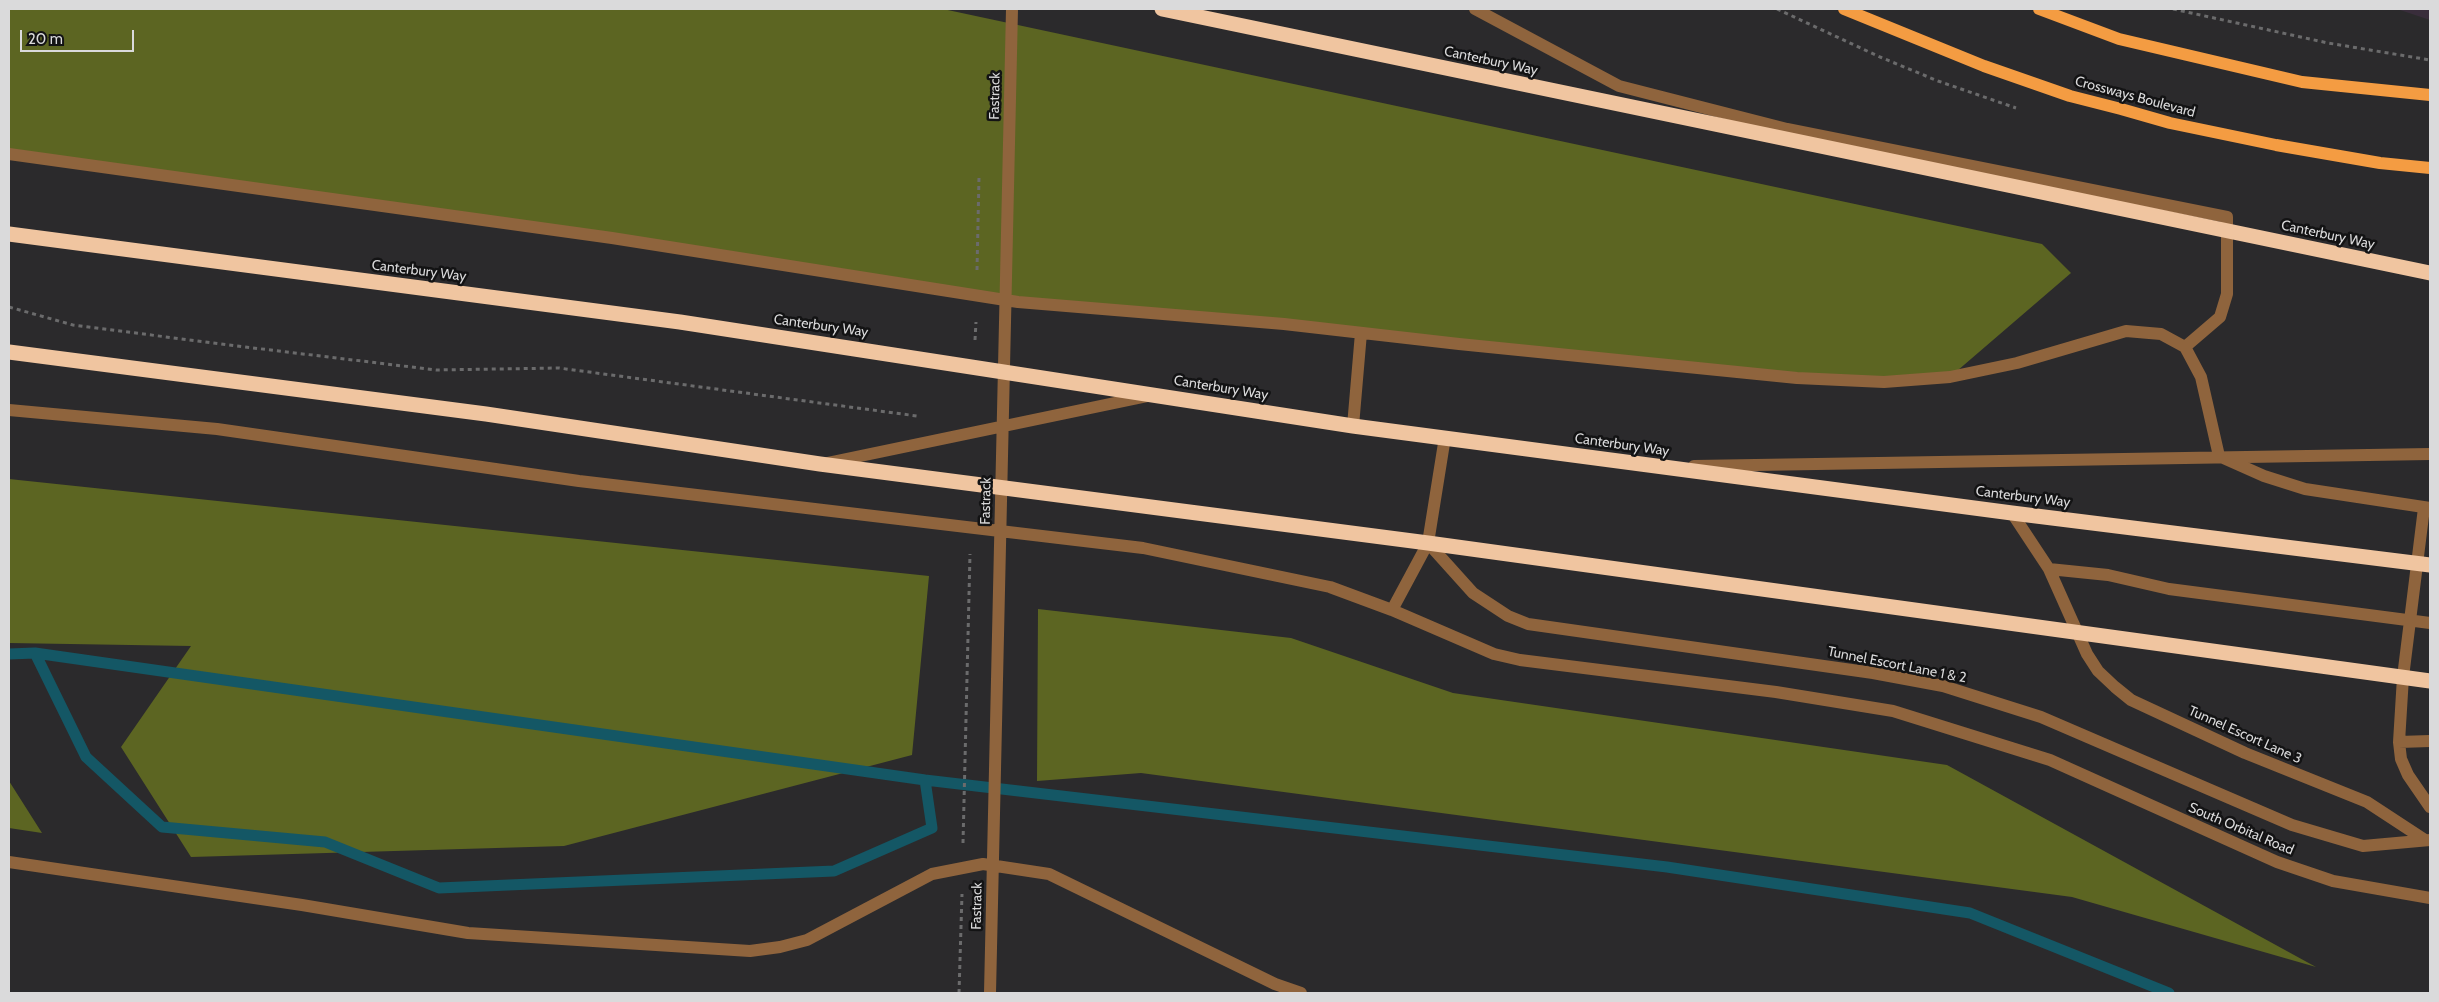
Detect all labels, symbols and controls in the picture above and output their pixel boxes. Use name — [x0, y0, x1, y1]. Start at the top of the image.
scale bar — [22, 20, 136, 52]
text: 20 m — [28, 30, 63, 48]
street label: Canterbury Way — [1443, 43, 1539, 79]
street label: Fastrack — [986, 72, 1004, 120]
street label: Crossways Boulevard — [2073, 73, 2197, 121]
street label: Canterbury Way — [2280, 217, 2376, 253]
street label: Canterbury Way — [371, 257, 467, 285]
street label: Canterbury Way — [773, 311, 869, 341]
street label: Canterbury Way — [1173, 372, 1269, 404]
street label: Canterbury Way — [1574, 430, 1670, 460]
street label: Fastrack — [977, 477, 995, 525]
street label: Canterbury Way — [1975, 483, 2071, 511]
street label: Tunnel Escort Lane 1 & 2 — [1826, 643, 1968, 687]
street label: Tunnel Escort Lane 3 — [2186, 703, 2304, 767]
street label: South Orbital Road — [2186, 799, 2296, 859]
street label: Fastrack — [968, 882, 986, 930]

